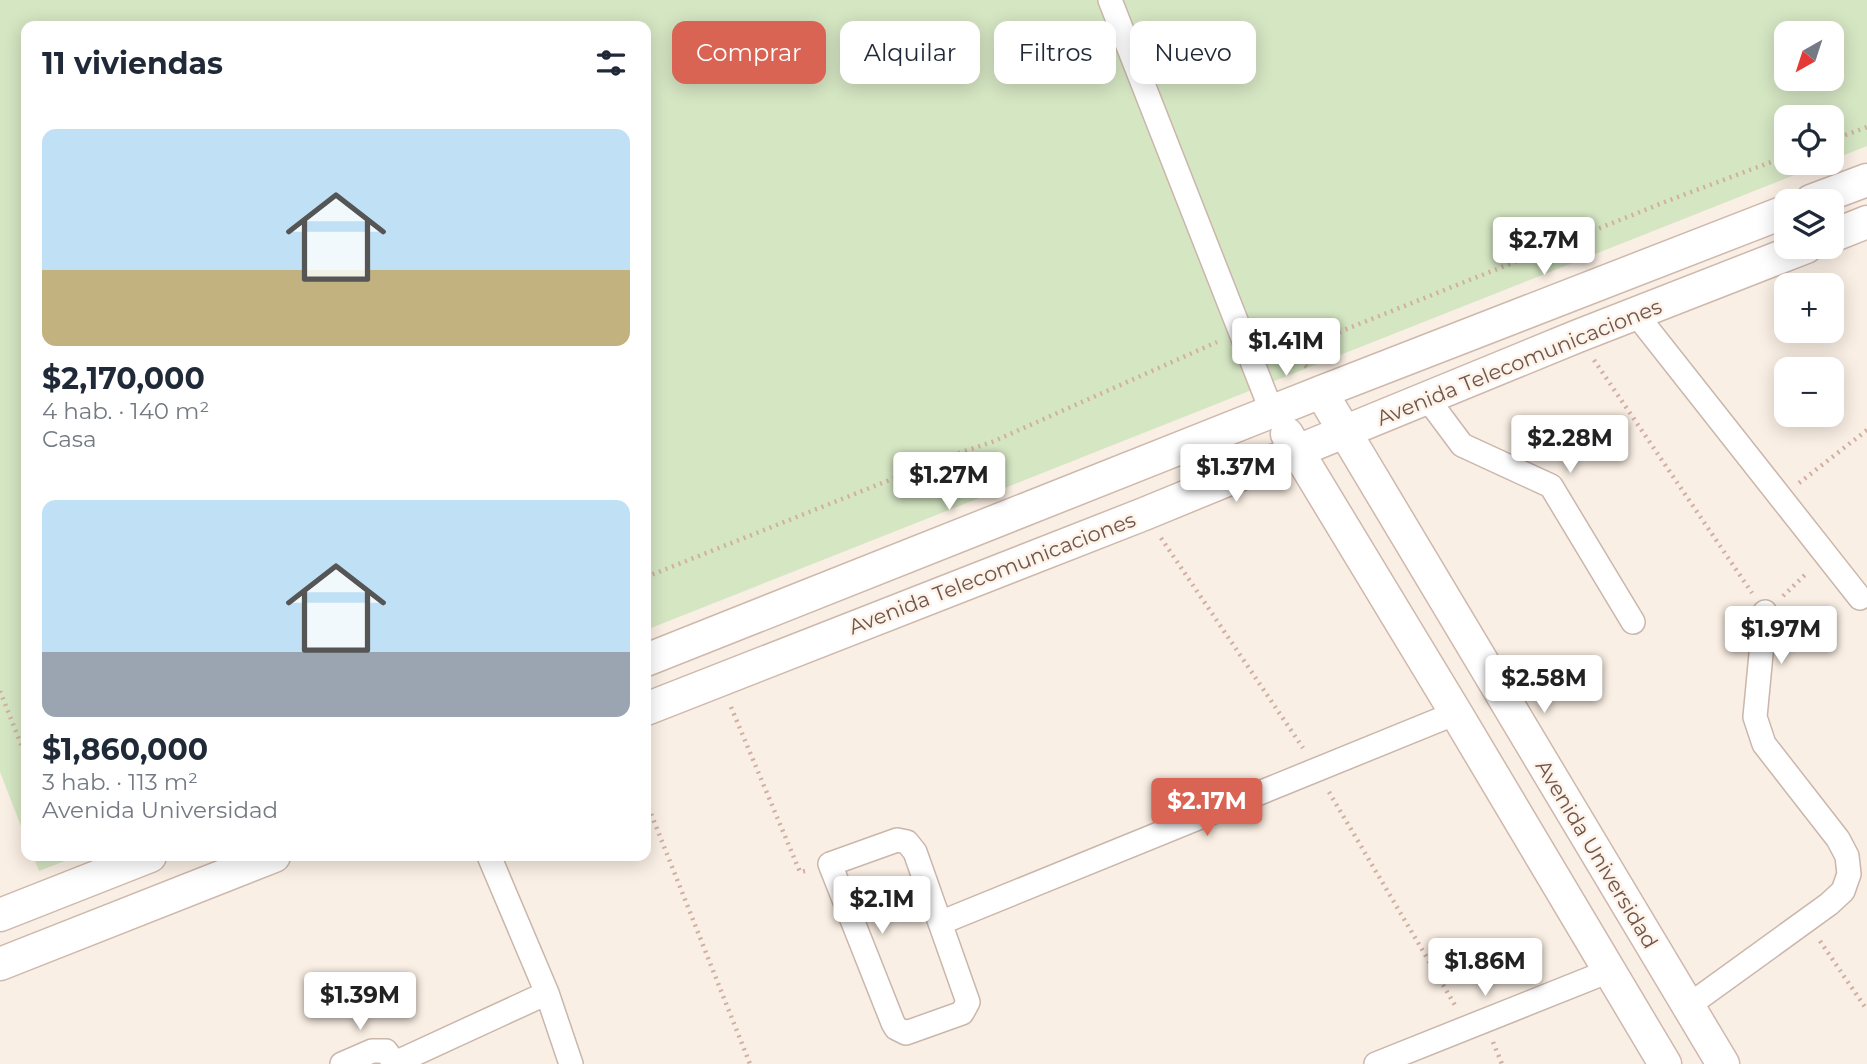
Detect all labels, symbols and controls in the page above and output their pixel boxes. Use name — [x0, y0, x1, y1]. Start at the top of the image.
chip: Comprar — [672, 21, 826, 84]
chip: Alquilar — [840, 21, 980, 84]
chip: Filtros — [994, 21, 1116, 84]
chip: Nuevo — [1130, 21, 1256, 84]
north arrow — [1774, 21, 1844, 91]
map controls — [1774, 21, 1844, 427]
icon: filters — [592, 44, 630, 82]
text: 11 viviendas — [42, 45, 223, 82]
button: locate — [1774, 105, 1844, 175]
icon: home — [273, 174, 399, 300]
button: layers — [1774, 189, 1844, 259]
pin: $2.7M — [1495, 218, 1593, 277]
text: $2.7M — [1509, 226, 1579, 254]
button: + — [1774, 273, 1844, 343]
street label: Avenida Telecomunicaciones — [1373, 293, 1665, 431]
pin: $1.41M — [1229, 318, 1343, 378]
text: $1.41M — [1248, 327, 1324, 355]
button: − — [1774, 357, 1844, 427]
text: $2,170,000 — [42, 360, 205, 397]
text: 4 hab. · 140 m² — [42, 397, 209, 425]
pin: $2.28M — [1513, 416, 1627, 475]
text: $2.28M — [1527, 424, 1613, 452]
text: Casa — [42, 425, 97, 453]
pin: $1.37M — [1179, 444, 1293, 504]
pin: $1.27M — [892, 452, 1006, 512]
text: $1.37M — [1196, 453, 1276, 481]
text: $1.27M — [909, 461, 989, 489]
street label: Avenida Telecomunicaciones — [845, 507, 1139, 639]
icon: home — [273, 545, 399, 671]
pin: $1.97M — [1724, 606, 1838, 666]
text: $1.97M — [1741, 615, 1821, 643]
pin: $2.58M — [1487, 656, 1601, 715]
text: $2.58M — [1501, 664, 1587, 692]
text: $1,860,000 — [42, 731, 208, 768]
street label: Avenida Universidad — [1531, 755, 1663, 953]
text: 3 hab. · 113 m² — [42, 768, 198, 796]
pin: $2.17M — [1150, 778, 1264, 838]
text: $2.17M — [1167, 787, 1247, 815]
text: Avenida Universidad — [42, 796, 278, 824]
pin: $2.1M — [833, 876, 931, 936]
text: $2.1M — [849, 885, 915, 913]
pin: $1.86M — [1428, 939, 1542, 998]
text: $1.86M — [1444, 947, 1526, 975]
pin: $1.39M — [303, 972, 417, 1032]
text: $1.39M — [320, 981, 400, 1009]

